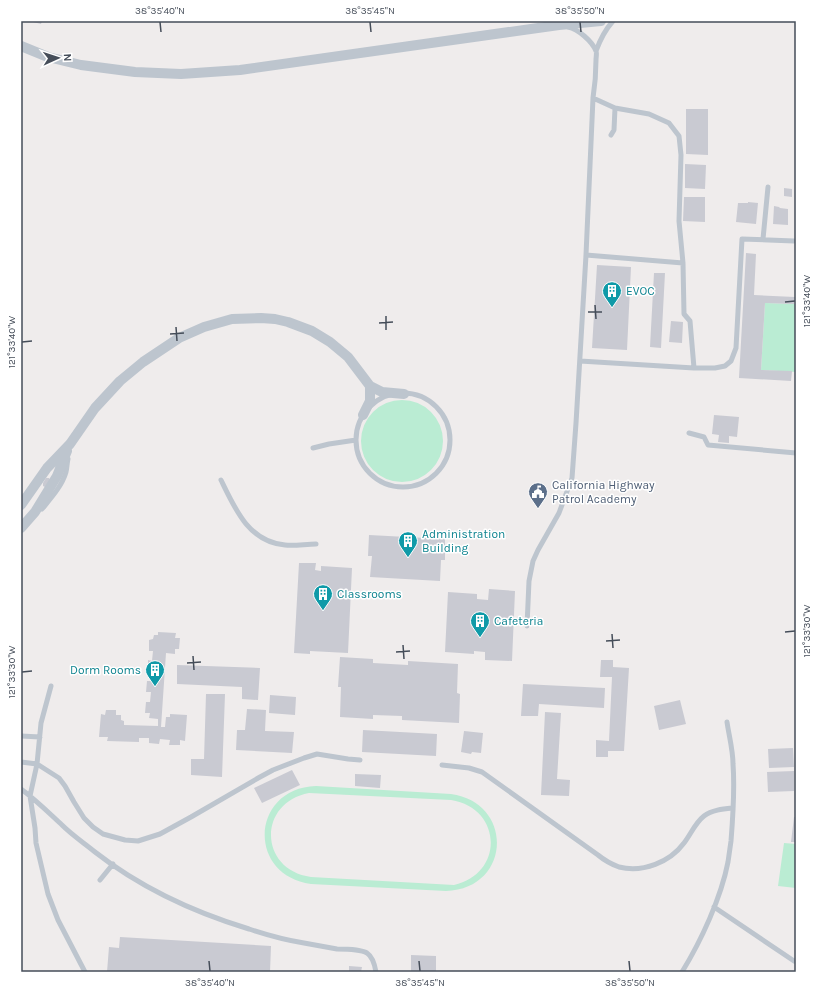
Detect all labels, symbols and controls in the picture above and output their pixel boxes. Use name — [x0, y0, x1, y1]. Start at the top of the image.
text: 38°35'40"N — [135, 5, 185, 17]
text: 38°35'45"N — [345, 5, 395, 17]
text: 38°35'50"N — [555, 5, 605, 17]
north arrow — [38, 38, 78, 78]
text: N — [61, 53, 74, 62]
text: 121°33'40"W — [801, 275, 813, 327]
building icon: EVOC — [601, 280, 623, 308]
place label: EVOC — [626, 284, 655, 298]
text: 121°33'40"W — [6, 316, 18, 368]
place label: California Highway Patrol Academy — [552, 478, 655, 506]
public building icon: California Highway Patrol Academy — [527, 481, 549, 509]
place label: Administration Building — [422, 527, 505, 555]
building icon: Administration Building — [397, 530, 419, 558]
building icon: Classrooms — [312, 583, 334, 611]
place label: Classrooms — [337, 587, 402, 601]
text: 121°33'30"W — [801, 605, 813, 657]
building icon: Cafeteria — [469, 610, 491, 638]
place label: Cafeteria — [494, 614, 543, 628]
text: 121°33'30"W — [6, 646, 18, 698]
building icon: Dorm Rooms — [144, 659, 166, 687]
place label: Dorm Rooms — [70, 663, 141, 677]
text: 38°35'40"N — [185, 977, 235, 989]
text: 38°35'45"N — [395, 977, 445, 989]
text: 38°35'50"N — [605, 977, 655, 989]

